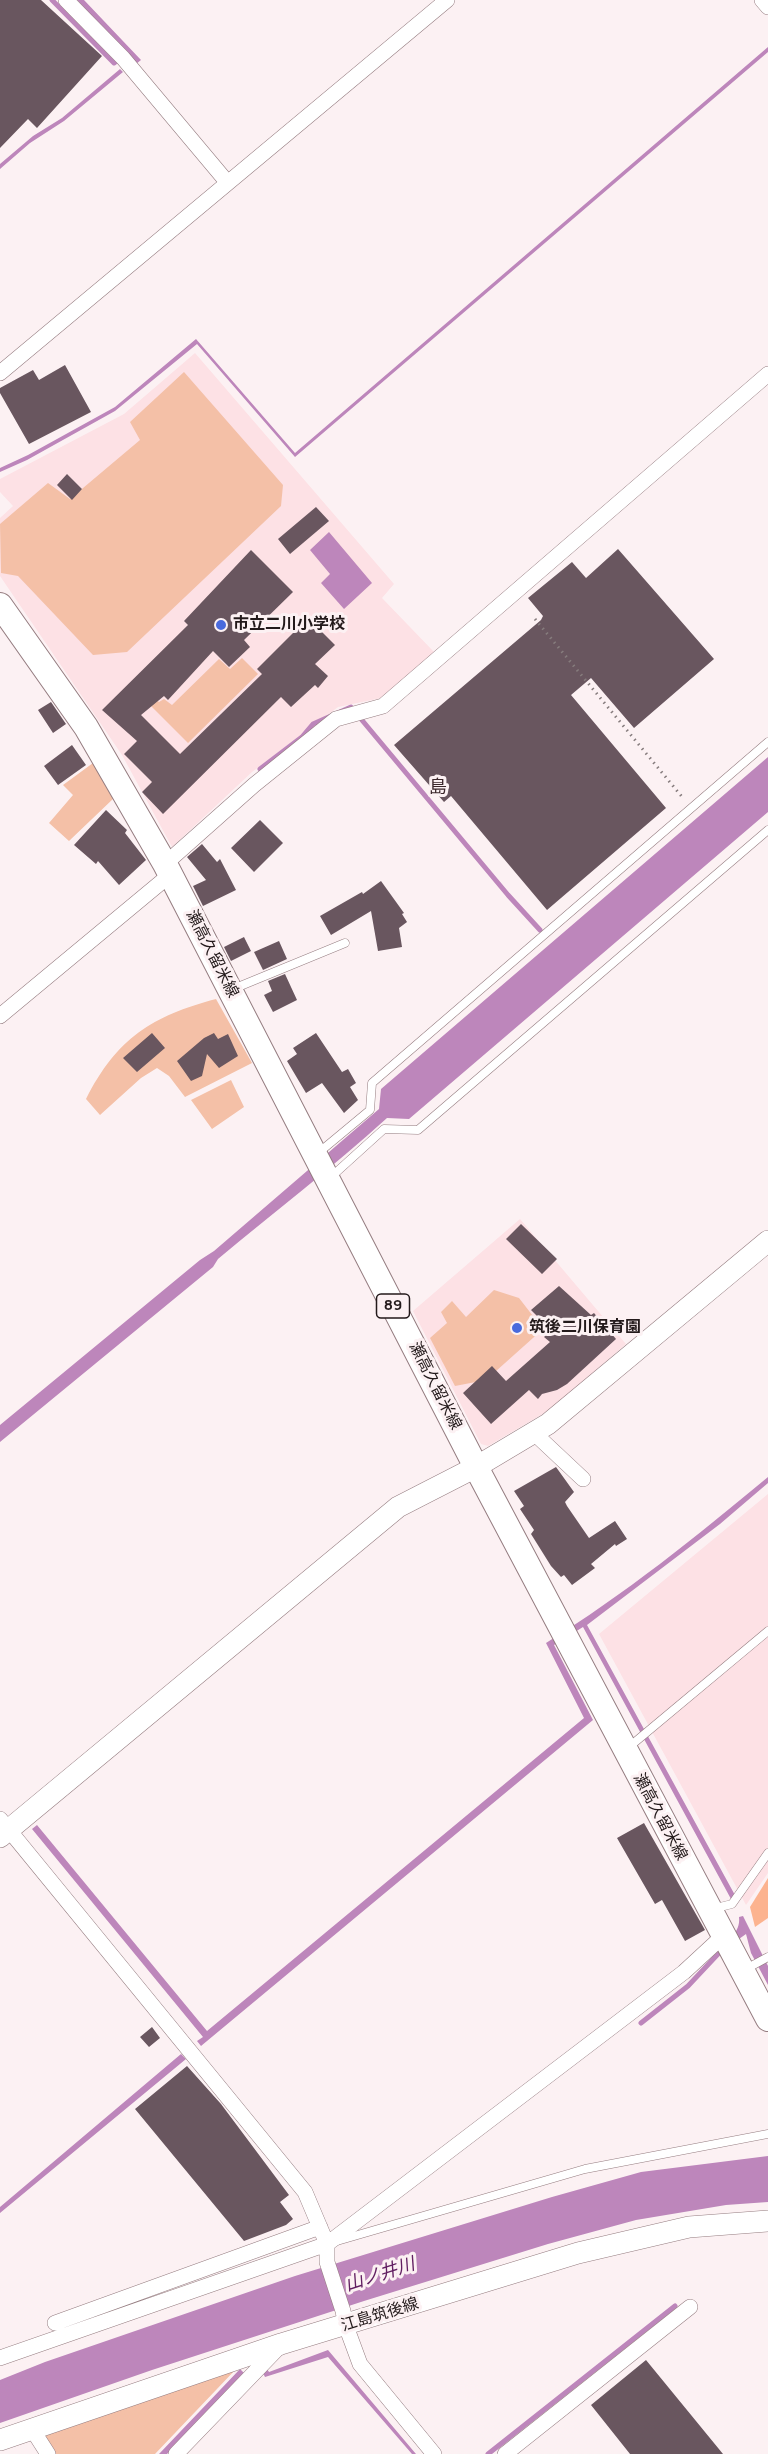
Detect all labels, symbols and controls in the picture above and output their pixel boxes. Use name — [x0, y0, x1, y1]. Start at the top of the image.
place label: 市立二川小学校 — [233, 615, 345, 635]
marker: 市立二川小学校 — [214, 618, 228, 632]
district label: 島 — [429, 777, 447, 799]
street label: 瀬高久留米線 — [182, 907, 242, 1001]
road number: 89 — [376, 1294, 410, 1318]
place label: 筑後二川保育園 — [529, 1318, 641, 1338]
marker: 筑後二川保育園 — [510, 1321, 524, 1335]
street label: 瀬高久留米線 — [405, 1339, 465, 1433]
street label: 瀬高久留米線 — [629, 1770, 691, 1864]
water label: 山ノ井川 — [342, 2254, 418, 2296]
street label: 江島筑後線 — [339, 2294, 421, 2336]

